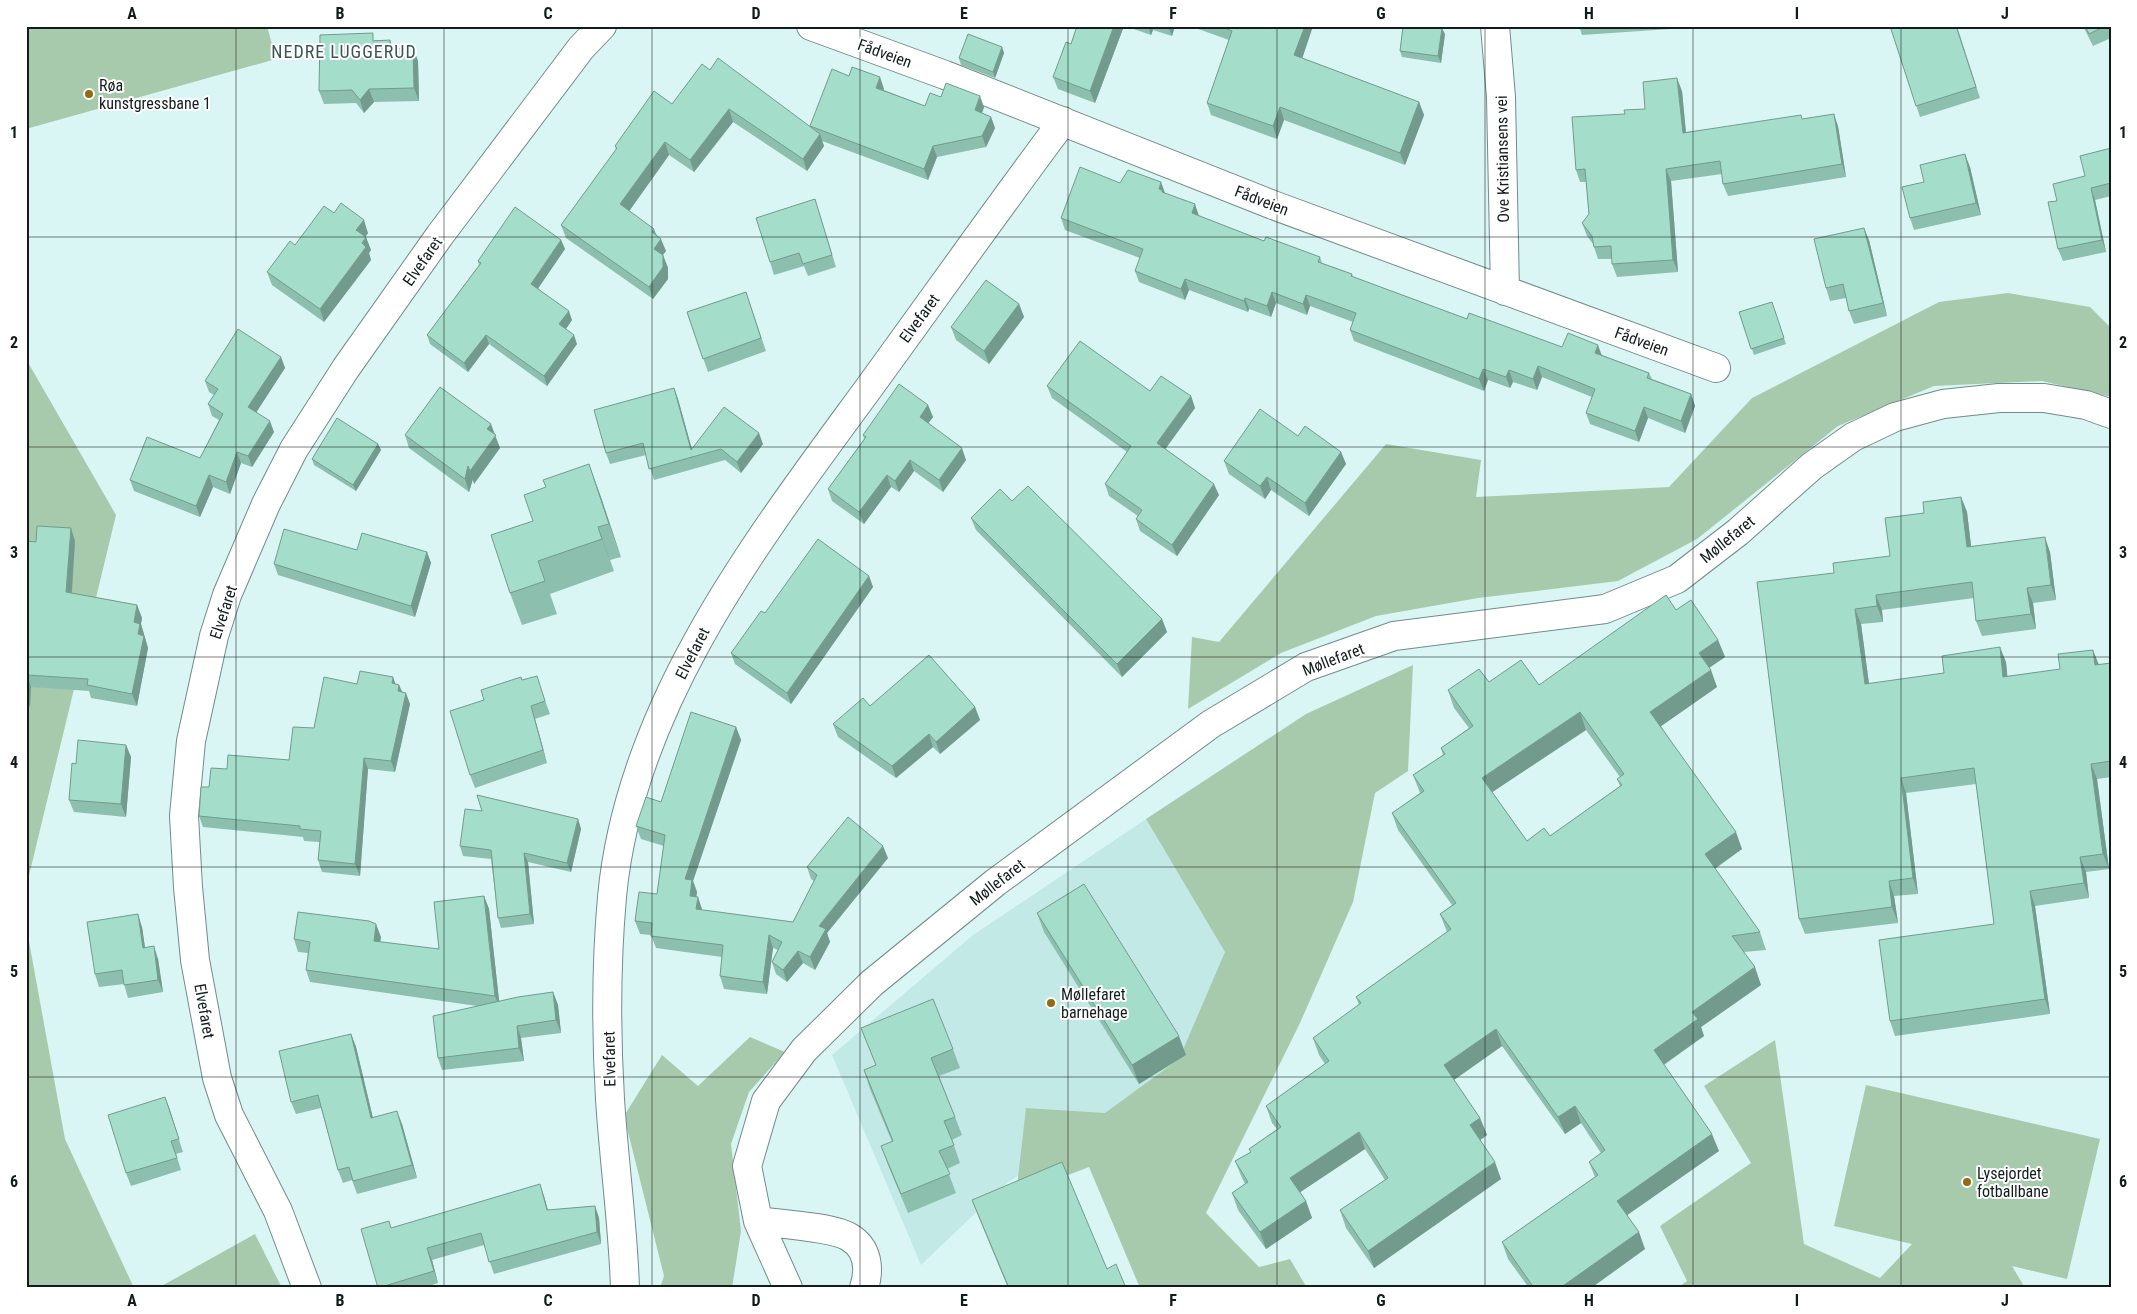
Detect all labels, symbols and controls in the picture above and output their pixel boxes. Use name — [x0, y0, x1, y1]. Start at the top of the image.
text: A — [127, 4, 137, 23]
text: B — [336, 4, 345, 23]
text: C — [543, 4, 553, 23]
text: D — [751, 4, 761, 23]
text: E — [960, 4, 968, 23]
text: F — [1169, 4, 1177, 23]
text: G — [1376, 4, 1386, 23]
text: H — [1584, 4, 1594, 23]
text: I — [1795, 4, 1799, 23]
text: J — [2001, 4, 2009, 23]
street label: Fådveien — [855, 35, 914, 72]
district label: NEDRE LUGGERUD — [271, 41, 417, 62]
place label: Røa kunstgressbane 1 — [99, 76, 211, 113]
marker: Røa kunstgressbane 1 — [83, 88, 95, 100]
street label: Ove Kristiansens vei — [1492, 95, 1513, 223]
text: 1 — [10, 123, 18, 142]
text: 1 — [2119, 123, 2127, 142]
street label: Fådveien — [1232, 182, 1291, 219]
street label: Elvefaret — [399, 233, 446, 289]
street label: Elvefaret — [895, 290, 944, 346]
street label: Fådveien — [1612, 323, 1671, 360]
text: 2 — [10, 333, 18, 352]
text: 2 — [2119, 333, 2127, 352]
street label: Møllefaret — [1696, 512, 1759, 567]
text: 3 — [10, 543, 18, 562]
text: 3 — [2119, 543, 2127, 562]
street label: Elvefaret — [206, 583, 241, 642]
street label: Elvefaret — [671, 624, 714, 682]
street label: Møllefaret — [1300, 639, 1367, 680]
text: 4 — [10, 753, 18, 772]
text: 4 — [2119, 753, 2127, 772]
street label: Møllefaret — [966, 855, 1029, 910]
text: 5 — [10, 962, 18, 981]
text: 5 — [2119, 962, 2127, 981]
street label: Elvefaret — [190, 982, 219, 1040]
place label: Møllefaret barnehage — [1061, 985, 1127, 1022]
marker: Møllefaret barnehage — [1045, 997, 1057, 1009]
street label: Elvefaret — [600, 1031, 619, 1087]
place label: Lysejordet fotballbane — [1977, 1164, 2049, 1201]
text: 6 — [10, 1172, 18, 1191]
text: 6 — [2119, 1172, 2127, 1191]
marker: Lysejordet fotballbane — [1961, 1176, 1973, 1188]
text: A — [127, 1291, 137, 1310]
text: B — [336, 1291, 345, 1310]
text: C — [543, 1291, 553, 1310]
text: D — [751, 1291, 761, 1310]
text: E — [960, 1291, 968, 1310]
text: F — [1169, 1291, 1177, 1310]
text: G — [1376, 1291, 1386, 1310]
text: H — [1584, 1291, 1594, 1310]
text: I — [1795, 1291, 1799, 1310]
text: J — [2001, 1291, 2009, 1310]

